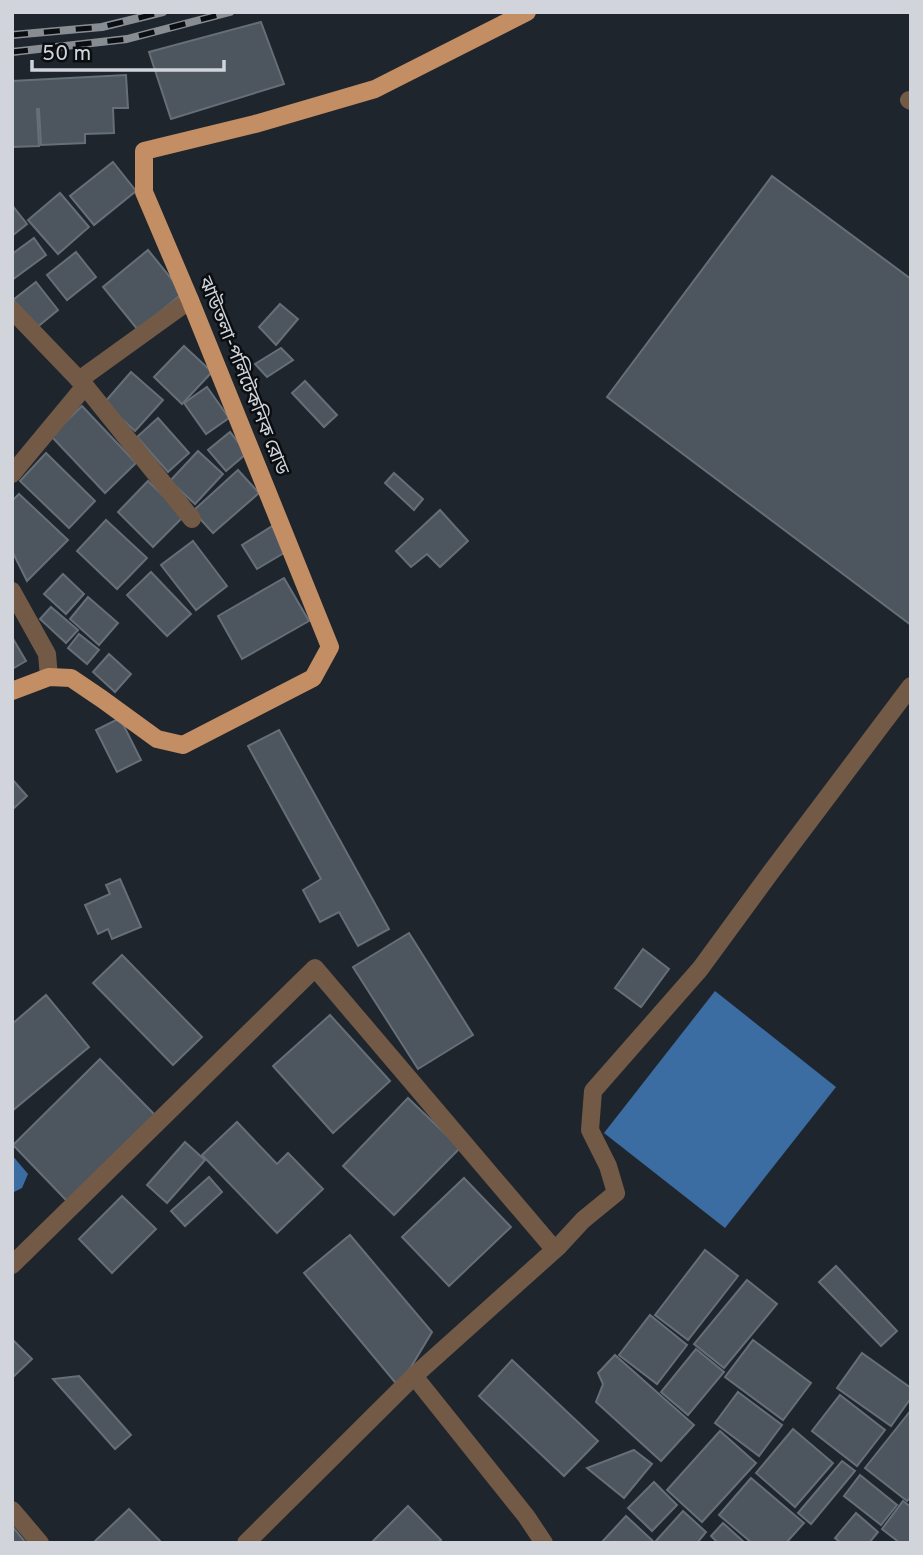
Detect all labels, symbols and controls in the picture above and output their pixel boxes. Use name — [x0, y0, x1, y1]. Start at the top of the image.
scale bar — [32, 28, 224, 72]
text: 50 m — [42, 41, 91, 68]
street label: ঝাউতলা-পলিটেকনিক রোড — [192, 272, 295, 479]

